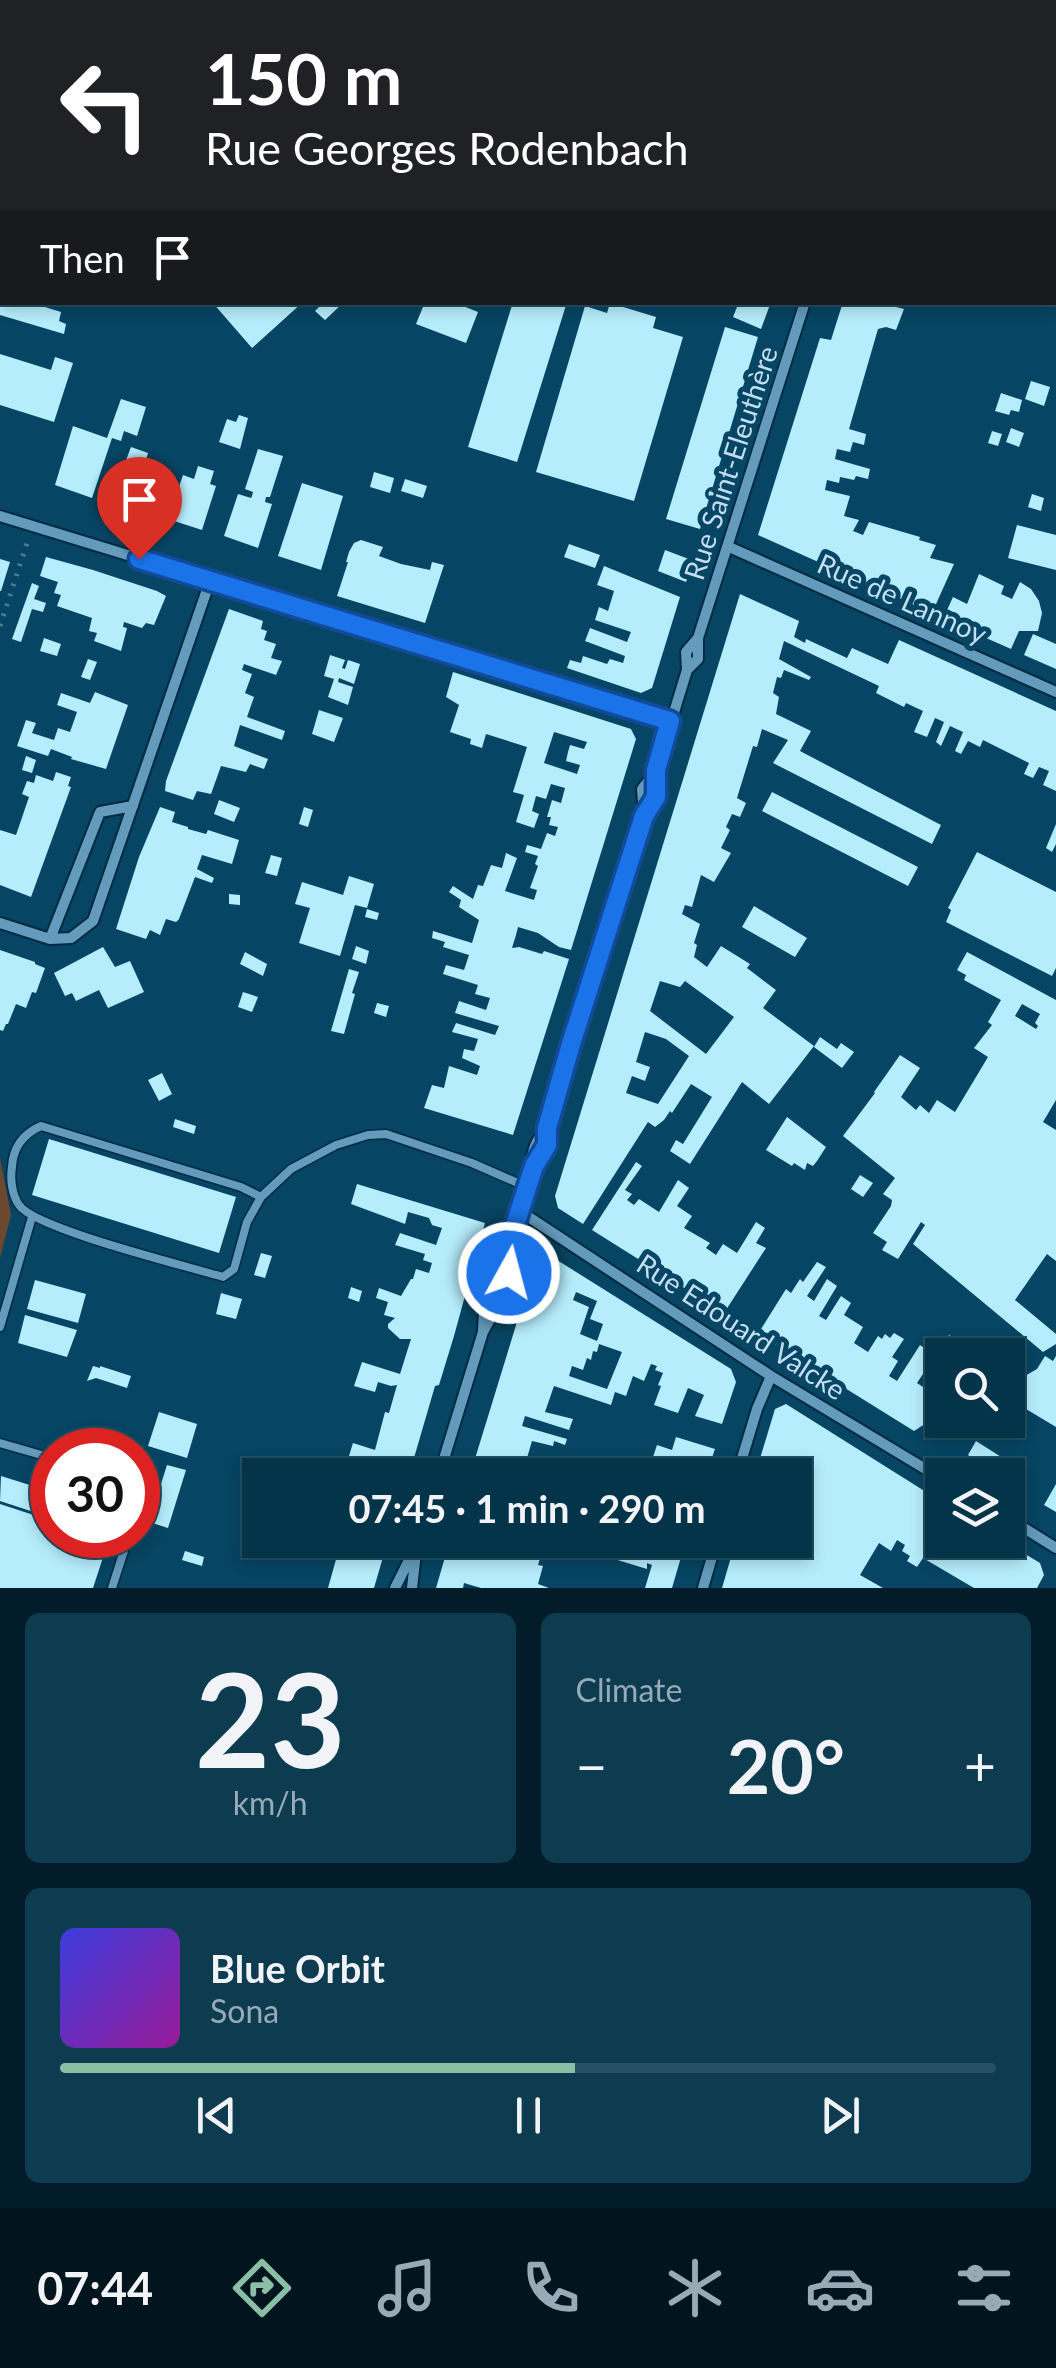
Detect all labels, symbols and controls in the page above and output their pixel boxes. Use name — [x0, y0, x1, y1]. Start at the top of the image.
text: 150 m — [205, 36, 402, 120]
icon: left — [40, 40, 170, 170]
text: Rue Georges Rodenbach — [205, 121, 689, 175]
icon: arrive — [145, 230, 200, 285]
text: Then — [40, 235, 125, 281]
street label: Rue Saint-Eleuthère — [676, 341, 784, 584]
pin — [97, 457, 182, 560]
icon: arrive — [112, 472, 167, 527]
street label: Rue de Lannoy — [813, 546, 993, 651]
position arrow — [457, 1221, 561, 1325]
street label: Rue Edouard Valcke — [631, 1246, 852, 1406]
map controls — [925, 1338, 1025, 1558]
button: search — [925, 1338, 1025, 1438]
speed limit sign: 30 — [30, 1428, 160, 1558]
button: layers — [925, 1458, 1025, 1558]
text: 07:45 · 1 min · 290 m — [348, 1485, 706, 1531]
text: 23 — [195, 1640, 346, 1796]
text: Climate — [576, 1670, 682, 1709]
text: 20° — [727, 1720, 845, 1810]
text: − — [576, 1732, 607, 1798]
text: + — [964, 1732, 996, 1798]
text: km/h — [233, 1783, 308, 1822]
text: Blue Orbit — [210, 1945, 385, 1991]
text: Sona — [210, 1991, 279, 2030]
icon: previous — [189, 2088, 244, 2143]
icon: pause — [501, 2088, 556, 2143]
icon: next — [813, 2088, 868, 2143]
icon: directions — [227, 2253, 297, 2323]
icon: music — [372, 2253, 442, 2323]
icon: phone — [516, 2253, 586, 2323]
icon: climate — [660, 2253, 730, 2323]
icon: car — [805, 2253, 875, 2323]
icon: filters — [949, 2253, 1019, 2323]
text: 07:44 — [37, 2261, 153, 2315]

